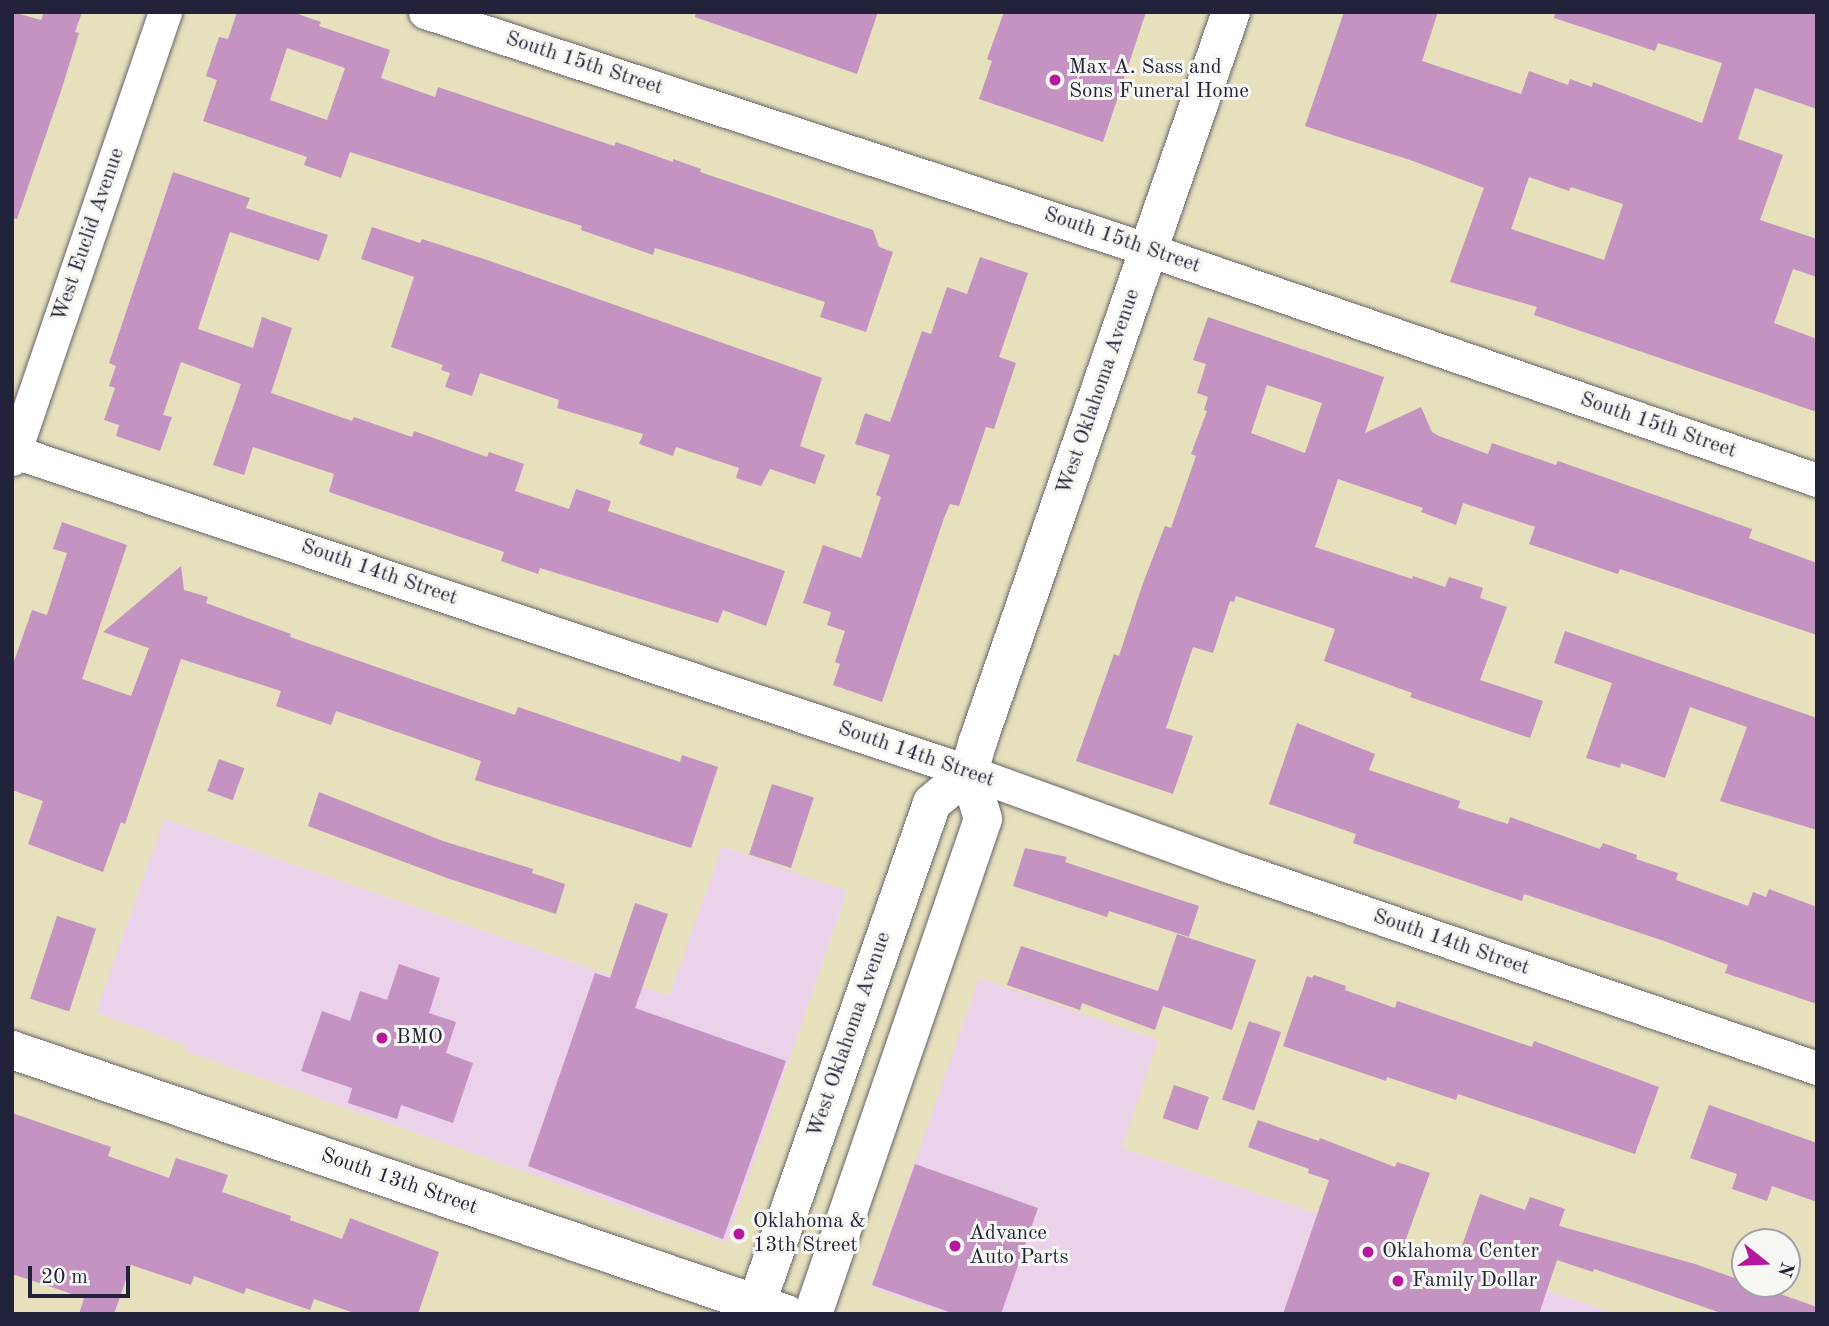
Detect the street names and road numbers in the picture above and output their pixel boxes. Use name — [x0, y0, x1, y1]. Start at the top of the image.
street label: South 15th Street — [502, 27, 666, 101]
street label: West Euclid Avenue — [47, 145, 131, 325]
street label: South 15th Street — [1040, 202, 1204, 280]
street label: West Oklahoma Avenue — [1052, 286, 1146, 498]
street label: South 15th Street — [1576, 387, 1740, 465]
street label: South 14th Street — [297, 534, 461, 612]
street label: South 14th Street — [834, 716, 998, 794]
street label: South 14th Street — [1369, 904, 1533, 982]
street label: West Oklahoma Avenue — [803, 929, 897, 1141]
street label: South 13th Street — [317, 1143, 481, 1221]

